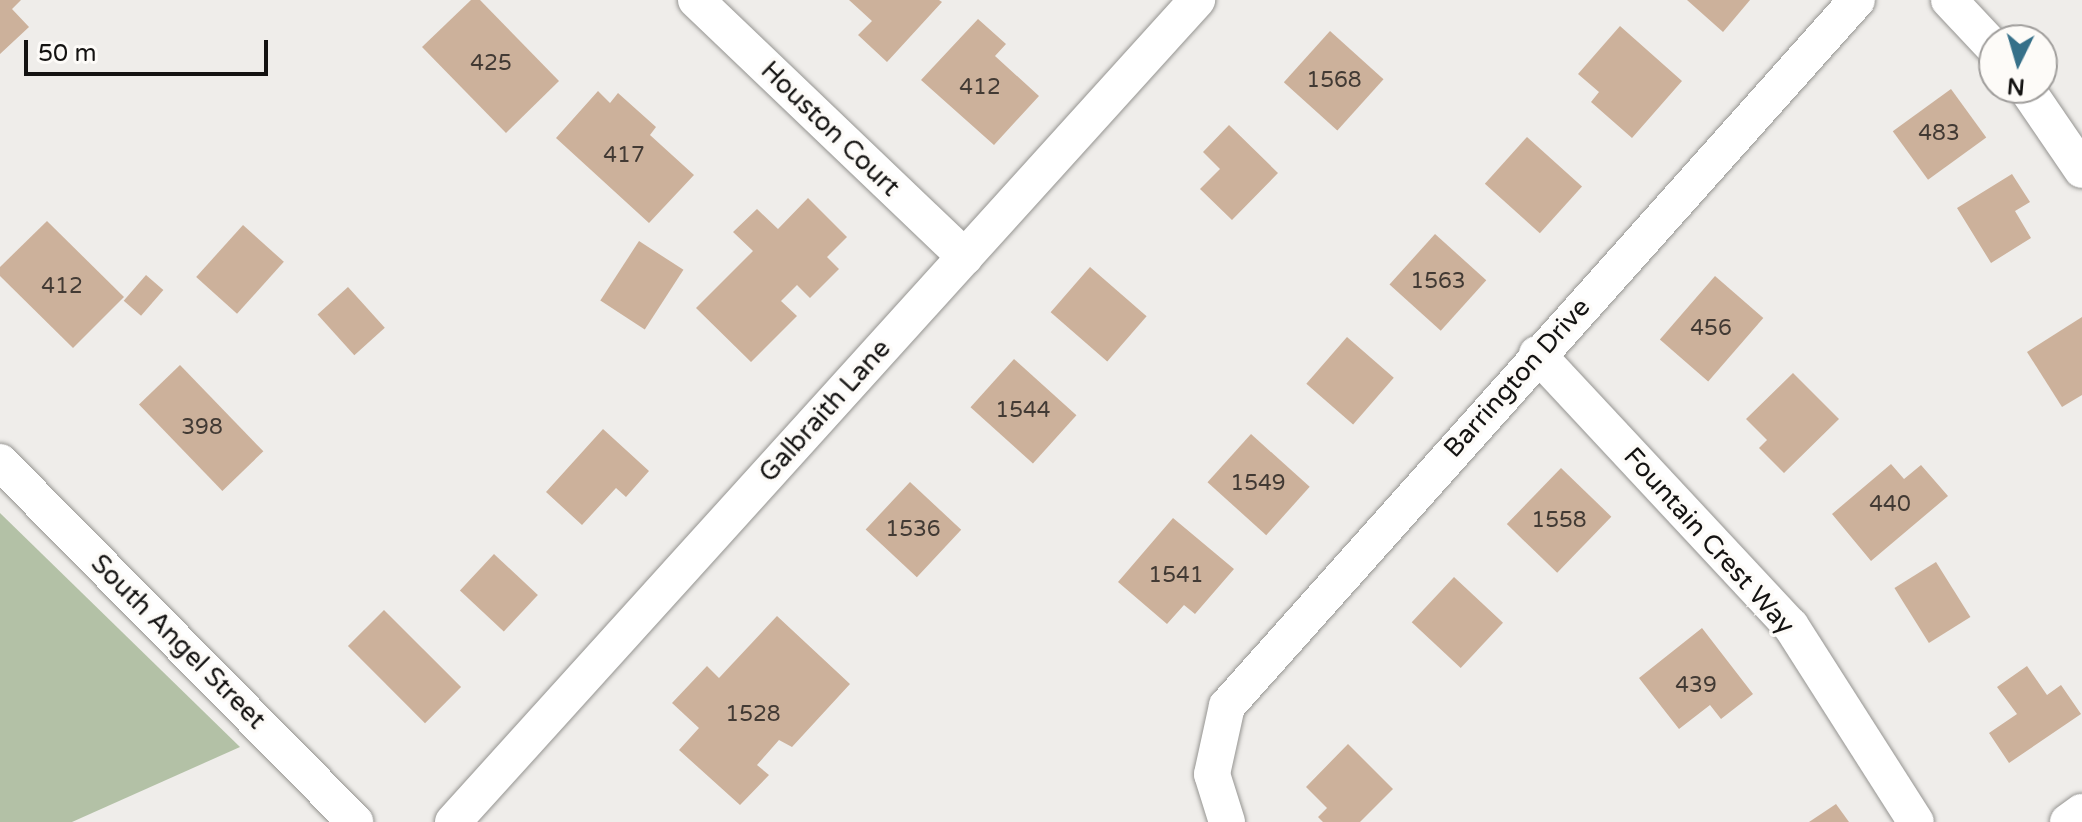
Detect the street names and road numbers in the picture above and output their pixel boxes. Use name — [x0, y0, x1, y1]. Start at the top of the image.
street label: Houston Court — [754, 55, 906, 203]
street label: Barrington Drive — [1437, 292, 1597, 464]
street label: Galbraith Lane — [753, 333, 897, 489]
street label: Fountain Crest Way — [1617, 441, 1801, 641]
street label: South Angel Street — [84, 548, 272, 736]

